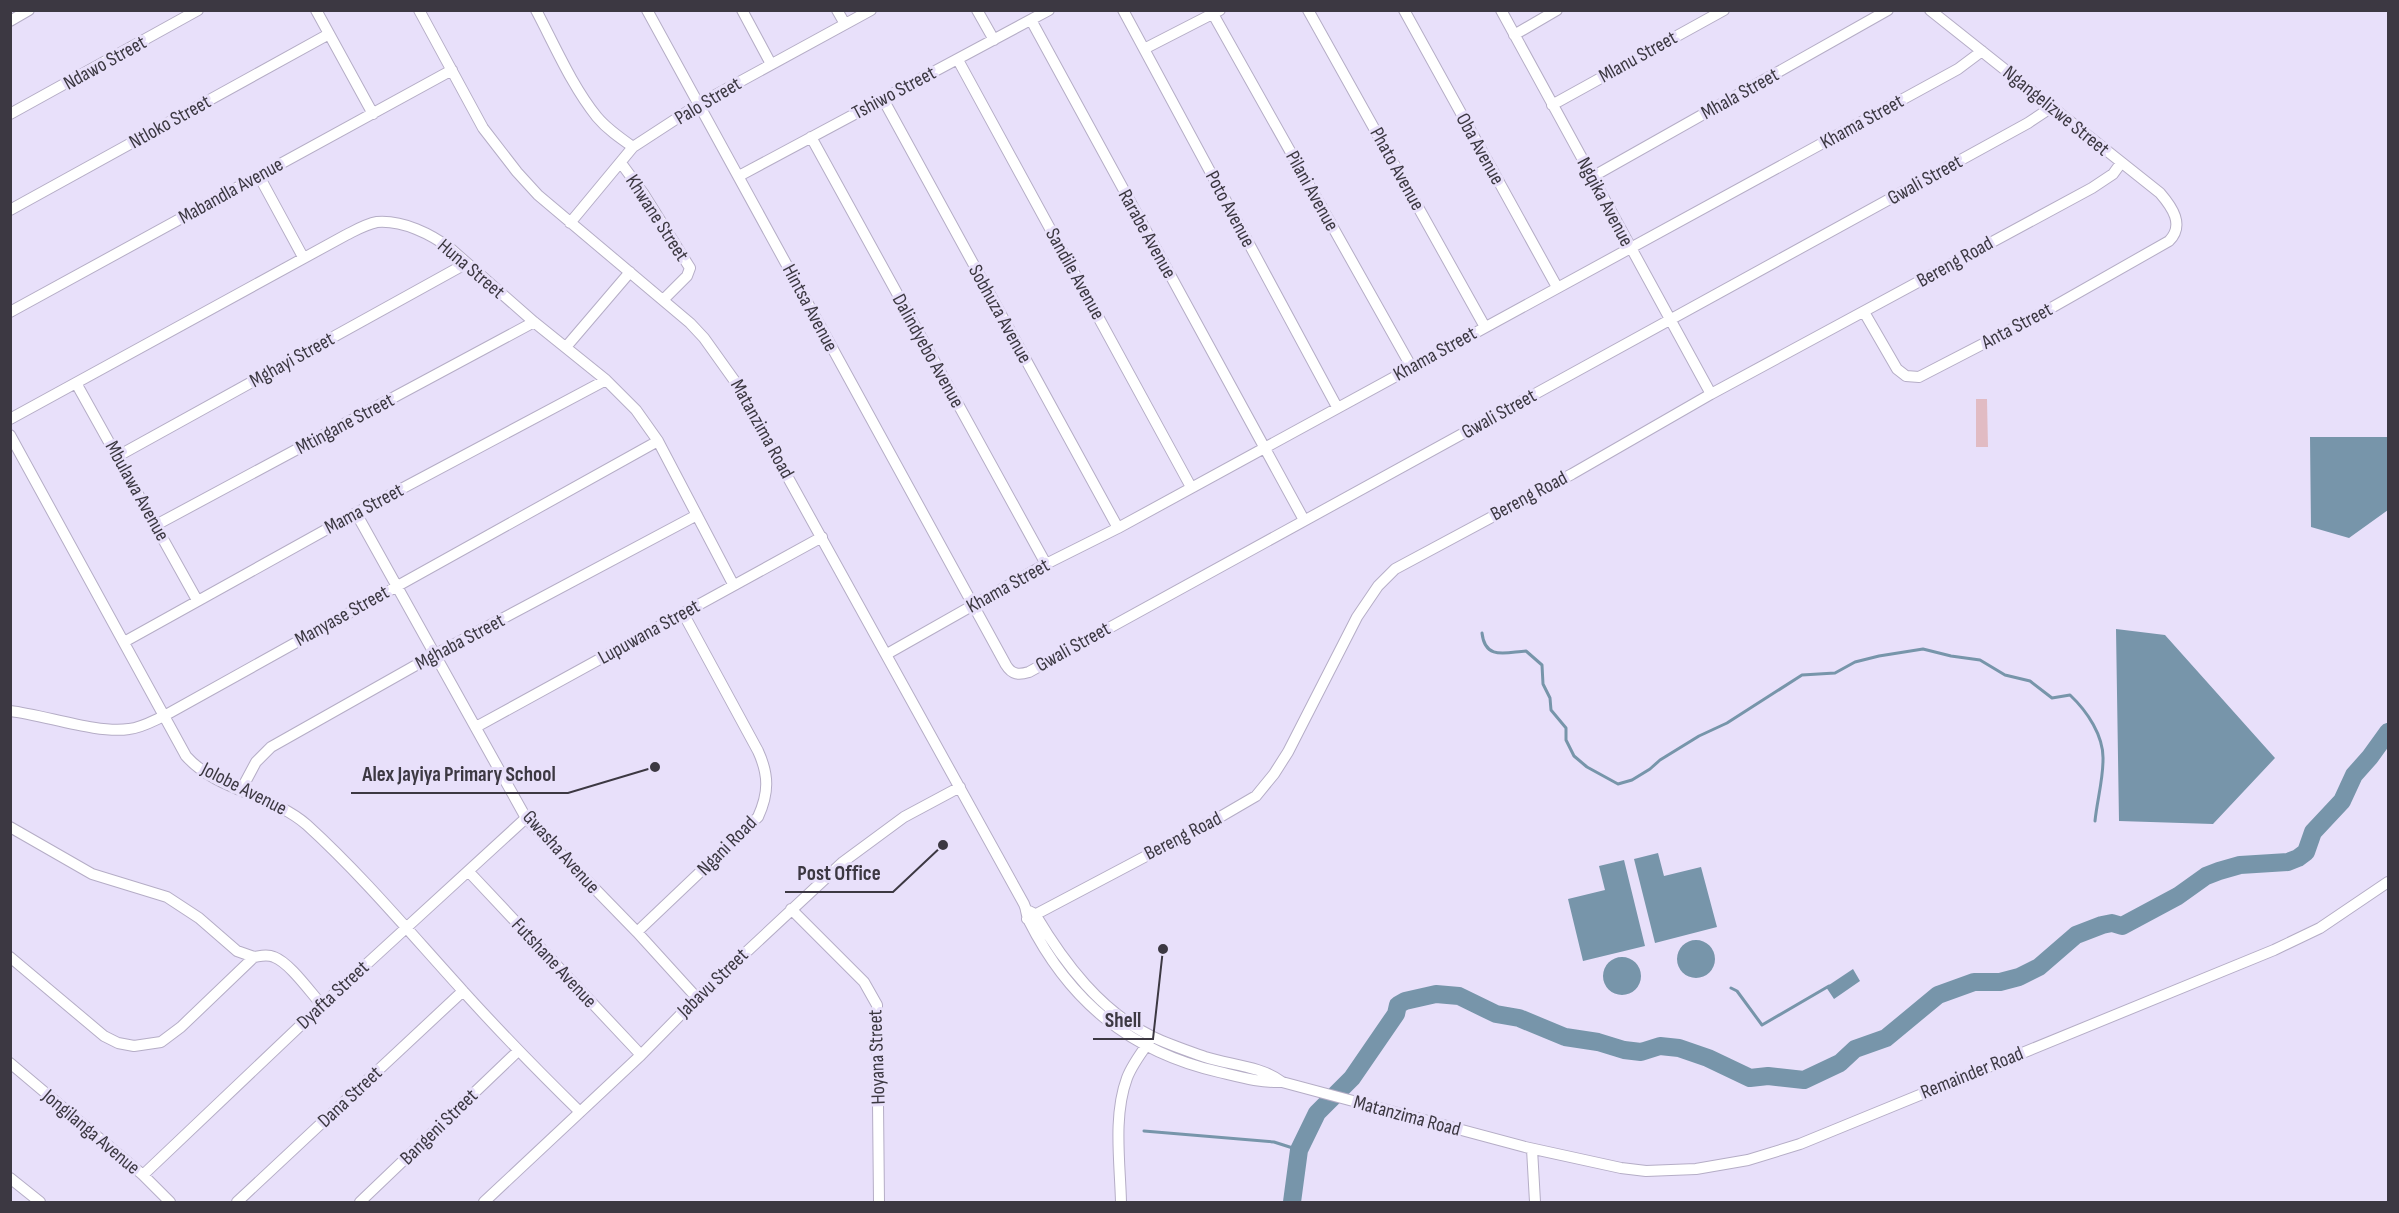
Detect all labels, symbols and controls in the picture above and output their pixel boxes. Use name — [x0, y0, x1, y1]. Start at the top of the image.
street label: Mlanu Street — [1595, 26, 1681, 88]
street label: Ndawo Street — [59, 30, 151, 96]
street label: Tshiwo Street — [848, 61, 940, 125]
street label: Ngangelizwe Street — [1998, 61, 2114, 161]
street label: Mhala Street — [1697, 63, 1783, 125]
street label: Palo Street — [670, 72, 746, 130]
street label: Khama Street — [1816, 89, 1908, 155]
street label: Ntloko Street — [125, 90, 215, 154]
street label: Oba Avenue — [1451, 109, 1509, 189]
street label: Phato Avenue — [1364, 123, 1430, 215]
street label: Pilani Avenue — [1280, 147, 1344, 235]
street label: Gwali Street — [1883, 150, 1967, 210]
street label: Mabandla Avenue — [174, 152, 288, 230]
street label: Ngqika Avenue — [1572, 153, 1638, 251]
street label: Poto Avenue — [1200, 167, 1260, 251]
street label: Khwane Street — [620, 170, 694, 266]
street label: Rarabe Avenue — [1113, 185, 1181, 283]
street label: Sandile Avenue — [1040, 224, 1110, 324]
street label: Bereng Road — [1913, 231, 1997, 293]
street label: Huna Street — [433, 234, 509, 304]
street label: Hintsa Avenue — [777, 260, 843, 356]
street label: Sobhuza Avenue — [963, 260, 1037, 368]
street label: Dalindyebo Avenue — [887, 290, 969, 412]
street label: Anta Street — [1977, 297, 2057, 355]
street label: Khama Street — [1389, 321, 1481, 387]
street label: Mghayi Street — [246, 327, 338, 393]
street label: Matanzima Road — [725, 375, 799, 483]
street label: Gwali Street — [1457, 384, 1541, 444]
street label: Mtingane Street — [292, 388, 398, 460]
street label: Mbulawa Avenue — [100, 437, 174, 545]
street label: Bereng Road — [1487, 466, 1571, 526]
street label: Mama Street — [321, 478, 407, 540]
street label: Khama Street — [962, 553, 1054, 619]
street label: Manyase Street — [291, 580, 393, 652]
street label: Lupuwana Street — [594, 594, 704, 670]
street label: Mghaba Street — [411, 609, 509, 675]
street label: Gwali Street — [1031, 617, 1115, 677]
callout: Alex Jayiya Primary School — [351, 754, 568, 793]
street label: Jolobe Avenue — [196, 757, 291, 821]
text: Alex Jayiya Primary School — [361, 762, 556, 787]
street label: Gwasha Avenue — [517, 805, 605, 899]
street label: Bereng Road — [1140, 806, 1226, 866]
street label: Ngani Road — [692, 811, 762, 881]
callout: Post Office — [785, 853, 893, 892]
text: Post Office — [797, 861, 881, 886]
street label: Futshane Avenue — [506, 913, 602, 1013]
street label: Jabavu Street — [672, 943, 753, 1023]
street label: Dyafta Street — [292, 956, 374, 1034]
callout: Shell — [1093, 1000, 1153, 1039]
text: Shell — [1105, 1008, 1141, 1033]
street label: Hoyana Street — [863, 1009, 891, 1105]
street label: Remainder Road — [1917, 1042, 2027, 1104]
street label: Dana Street — [313, 1061, 387, 1133]
street label: Jongilanga Avenue — [37, 1084, 145, 1180]
street label: Bangeni Street — [395, 1084, 483, 1170]
street label: Matanzima Road — [1351, 1090, 1463, 1142]

